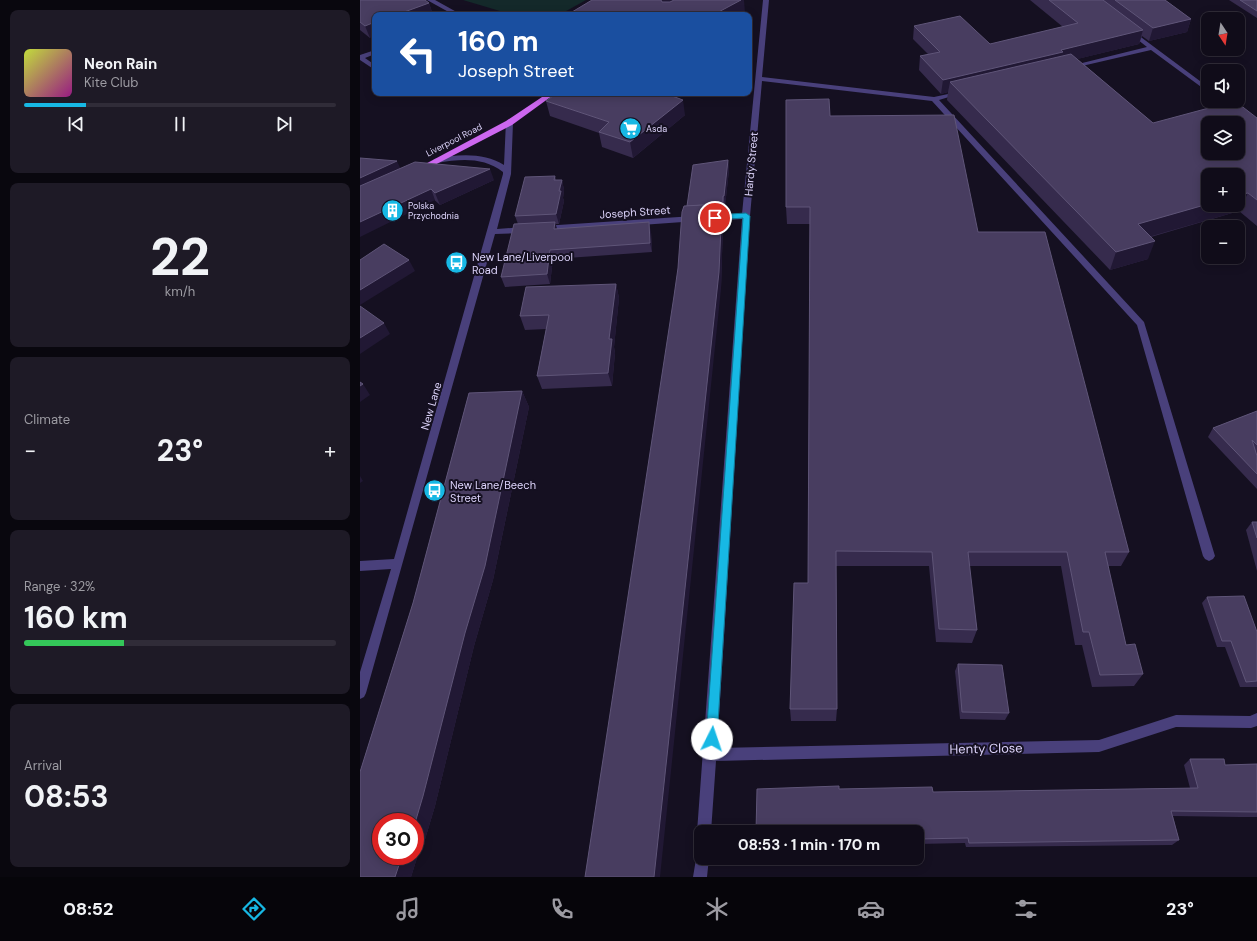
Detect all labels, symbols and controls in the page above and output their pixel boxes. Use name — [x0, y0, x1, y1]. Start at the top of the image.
north arrow — [1201, 12, 1245, 56]
map controls — [1201, 12, 1245, 264]
text: 160 m — [458, 23, 539, 60]
icon: left — [392, 28, 444, 80]
text: Neon Rain — [84, 54, 157, 74]
text: Joseph Street — [458, 59, 574, 83]
button: sound — [1201, 64, 1245, 108]
text: Kite Club — [84, 74, 138, 91]
icon: previous — [65, 113, 87, 135]
icon: pause — [169, 113, 191, 135]
icon: next — [273, 113, 295, 135]
supermarket icon: Asda — [617, 116, 643, 142]
button: layers — [1201, 116, 1245, 160]
street label: Liverpool Road — [424, 121, 484, 159]
place label: Asda — [646, 123, 667, 135]
street label: Hardy Street — [741, 131, 761, 197]
button: + — [1201, 168, 1245, 212]
building icon: Polska Przychodnia — [380, 198, 406, 224]
place label: Polska Przychodnia — [408, 200, 459, 222]
pin — [698, 201, 732, 235]
street label: Joseph Street — [599, 203, 671, 221]
icon: arrive — [704, 207, 726, 229]
button: − — [1201, 220, 1245, 264]
text: 22 — [150, 223, 210, 291]
bus stop icon: New Lane/Liverpool Road — [443, 250, 469, 276]
place label: New Lane/Liverpool Road — [472, 250, 573, 277]
text: km/h — [165, 283, 195, 300]
street label: New Lane — [417, 380, 445, 432]
text: Climate — [24, 411, 70, 428]
text: 23° — [157, 431, 203, 470]
text: − — [24, 436, 36, 465]
text: + — [324, 436, 336, 465]
bus stop icon: New Lane/Beech Street — [422, 478, 448, 504]
place label: New Lane/Beech Street — [450, 478, 536, 505]
text: Range · 32% — [24, 578, 95, 595]
text: 160 km — [24, 598, 128, 637]
position arrow — [691, 718, 733, 760]
street label: Henty Close — [949, 739, 1023, 758]
text: Arrival — [24, 757, 62, 774]
text: 08:53 — [24, 777, 108, 816]
speed limit sign: 30 — [372, 813, 424, 865]
text: 08:53 · 1 min · 170 m — [738, 835, 880, 855]
icon: directions — [240, 895, 268, 923]
icon: music — [394, 895, 422, 923]
icon: phone — [548, 895, 576, 923]
icon: climate — [703, 895, 731, 923]
icon: car — [857, 895, 885, 923]
icon: filters — [1012, 895, 1040, 923]
text: 08:52 — [63, 897, 113, 921]
text: 23° — [1166, 897, 1194, 921]

